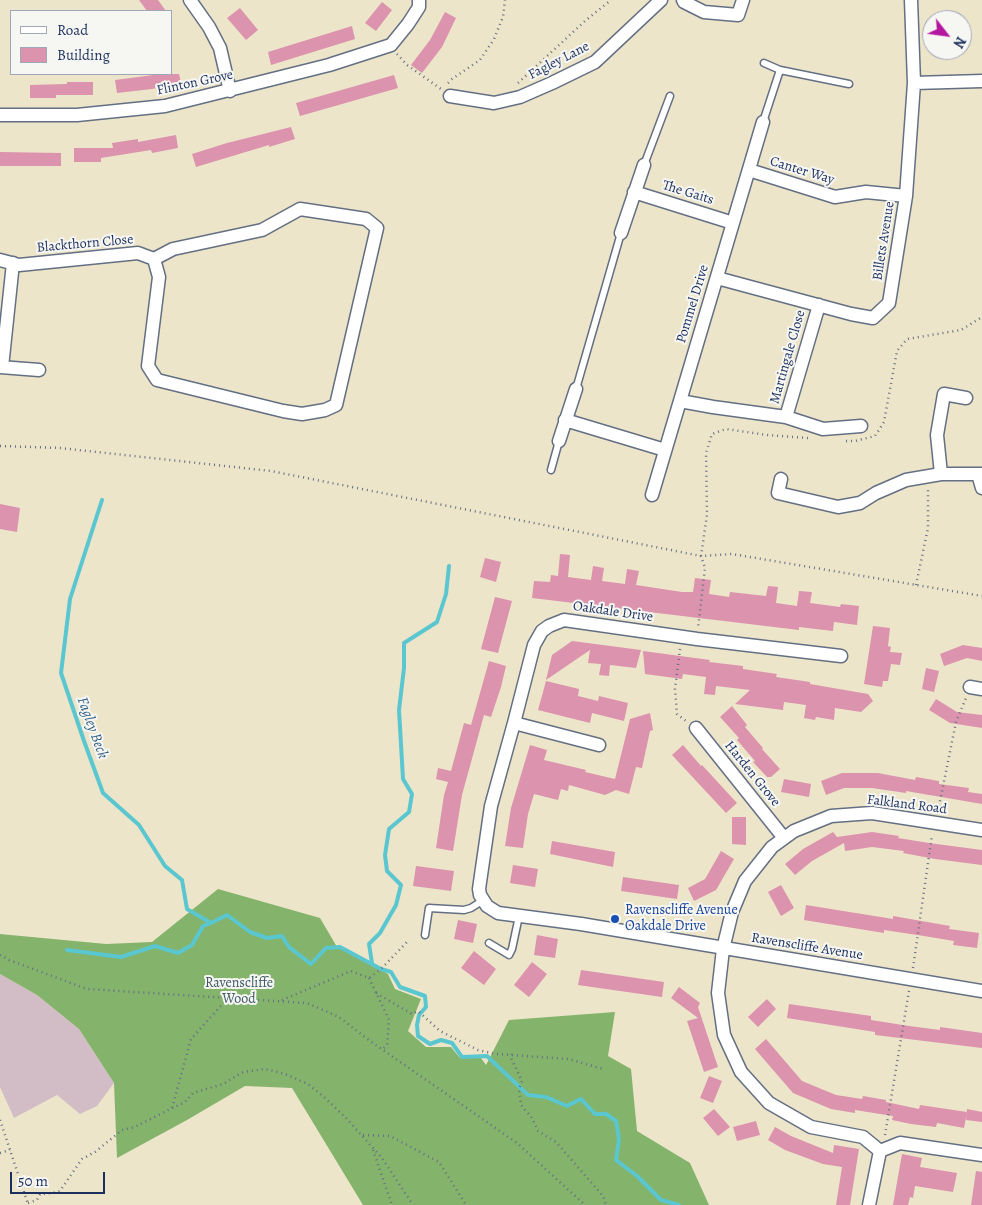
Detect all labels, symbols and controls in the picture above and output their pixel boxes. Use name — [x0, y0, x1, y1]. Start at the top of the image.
legend — [10, 10, 172, 75]
north arrow — [922, 10, 972, 60]
text: Road — [57, 20, 88, 40]
text: N — [949, 33, 970, 51]
street label: Fagley Lane — [526, 38, 592, 84]
text: Building — [57, 45, 110, 65]
street label: Flinton Grove — [155, 67, 235, 99]
street label: Canter Way — [768, 153, 836, 189]
street label: The Gaits — [660, 177, 716, 209]
street label: Billets Avenue — [869, 200, 899, 282]
street label: Blackthorn Close — [36, 231, 134, 257]
street label: Pommel Drive — [673, 263, 713, 345]
street label: Martingale Close — [767, 308, 809, 406]
street label: Oakdale Drive — [572, 598, 654, 626]
water label: Fagley Beck — [73, 695, 111, 761]
street label: Harden Grove — [720, 738, 784, 810]
street label: Falkland Road — [866, 792, 948, 818]
place label: Ravenscliffe Avenue Oakdale Drive — [625, 903, 738, 936]
marker: Ravenscliffe Avenue Oakdale Drive — [609, 913, 621, 925]
street label: Ravenscliffe Avenue — [750, 930, 864, 964]
park label: Ravenscliffe Wood — [205, 976, 273, 1009]
scale bar — [12, 1162, 108, 1194]
text: 50 m — [18, 1171, 48, 1191]

